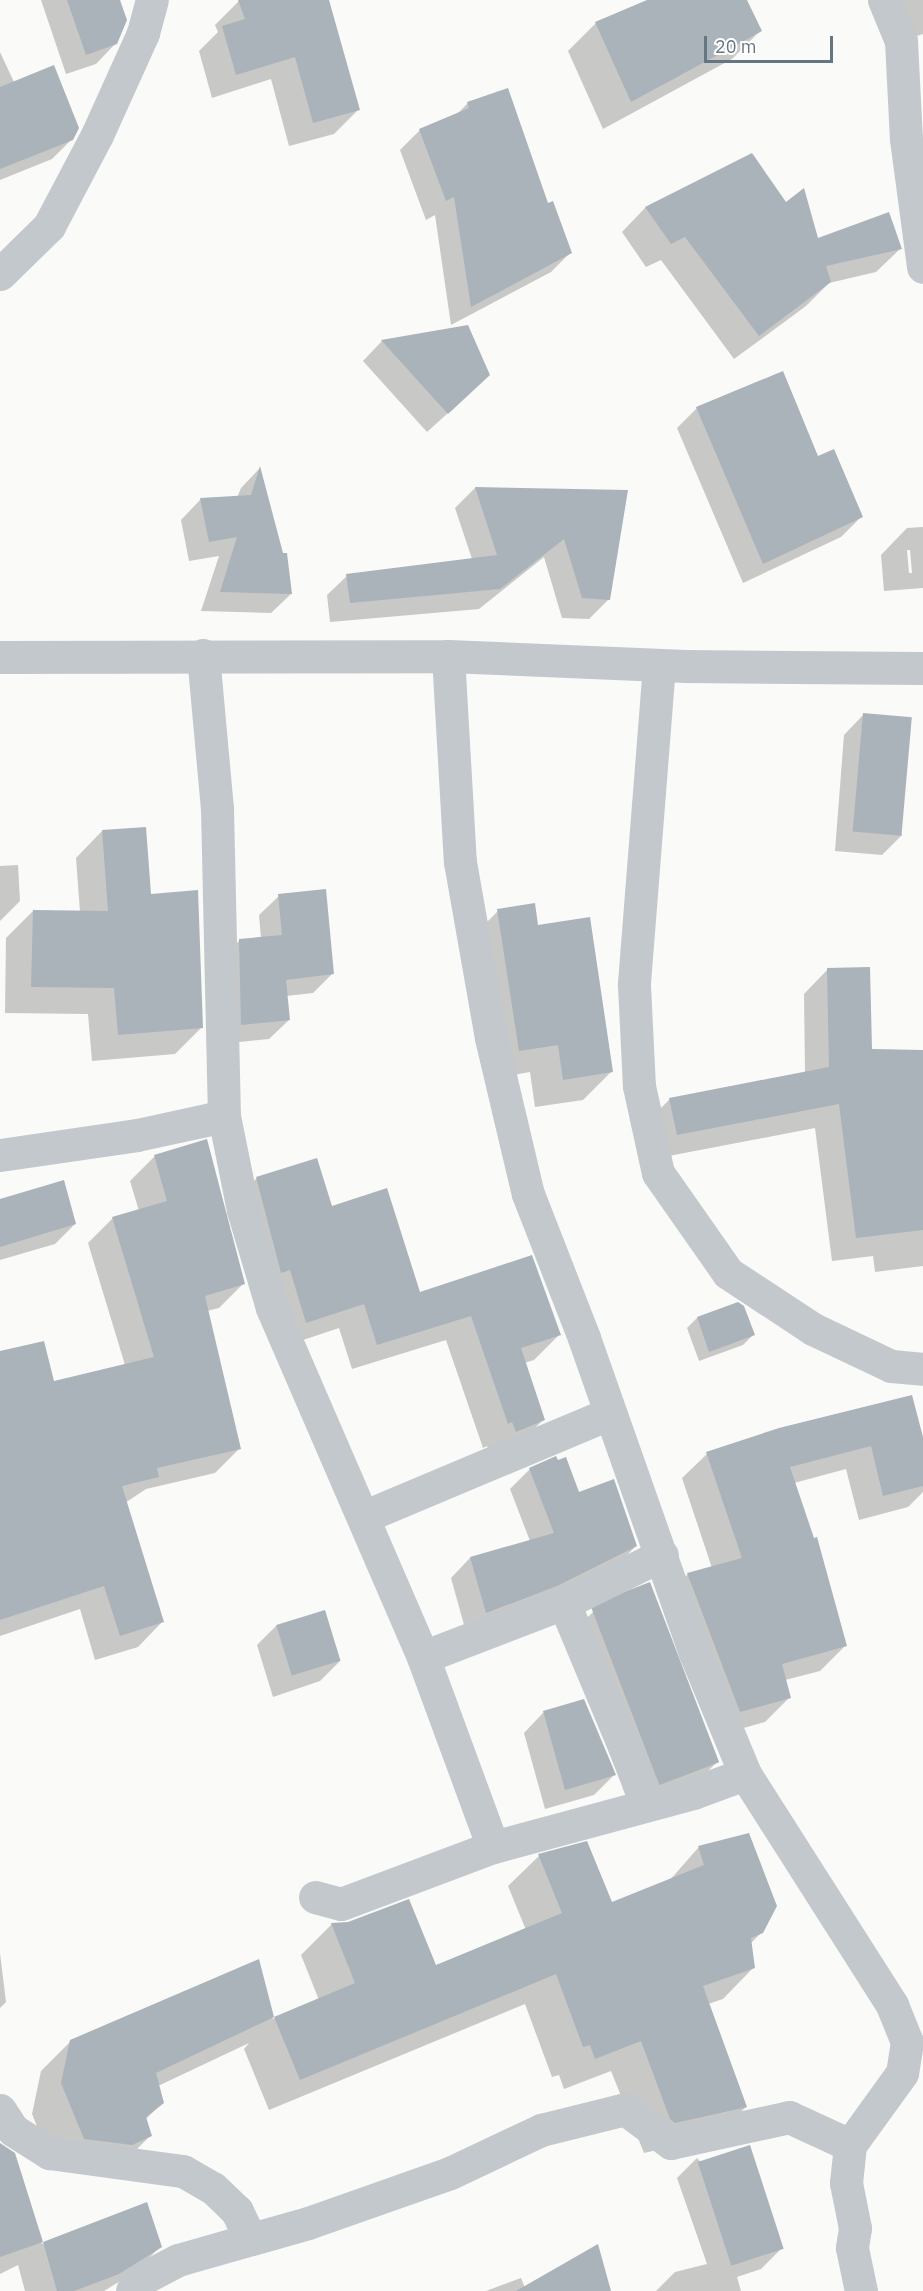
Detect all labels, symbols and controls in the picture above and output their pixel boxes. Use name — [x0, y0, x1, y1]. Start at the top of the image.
scale bar — [707, 24, 836, 62]
text: 20 m — [715, 35, 757, 58]

